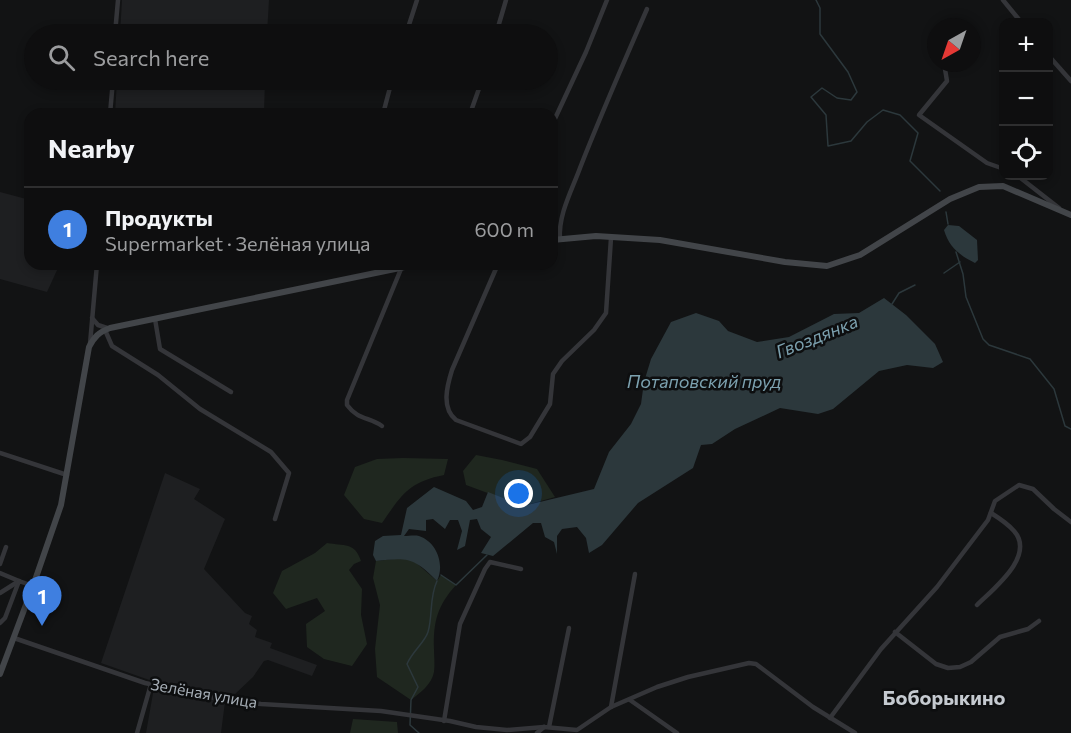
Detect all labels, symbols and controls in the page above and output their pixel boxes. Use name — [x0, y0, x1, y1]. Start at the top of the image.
north arrow — [927, 18, 981, 72]
map controls — [999, 18, 1053, 180]
button: + — [999, 18, 1053, 72]
search box — [24, 24, 558, 90]
icon: search — [45, 41, 78, 74]
text: Search here — [93, 44, 209, 71]
button: − — [999, 72, 1053, 126]
button: locate — [999, 126, 1053, 180]
text: Nearby — [48, 132, 135, 163]
text: Продукты — [105, 204, 213, 231]
text: 1 — [63, 217, 72, 241]
text: 600 m — [474, 217, 534, 241]
text: Supermarket · Зелёная улица — [105, 231, 370, 255]
water label: Гвоздянка — [772, 310, 861, 363]
water label: Потаповский пруд — [627, 370, 781, 392]
your location — [504, 479, 533, 508]
pin: 1 — [22, 576, 62, 626]
street label: Зелёная улица — [149, 674, 259, 711]
district label: Боборыкино — [883, 685, 1006, 709]

